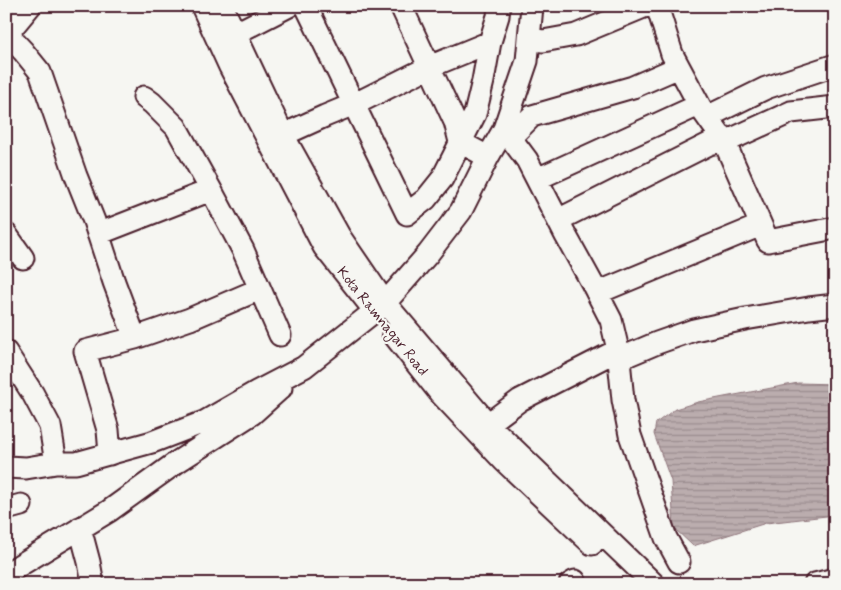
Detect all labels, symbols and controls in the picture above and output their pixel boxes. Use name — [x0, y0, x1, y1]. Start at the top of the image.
street label: Kota Ramnagar Road — [331, 263, 433, 381]

